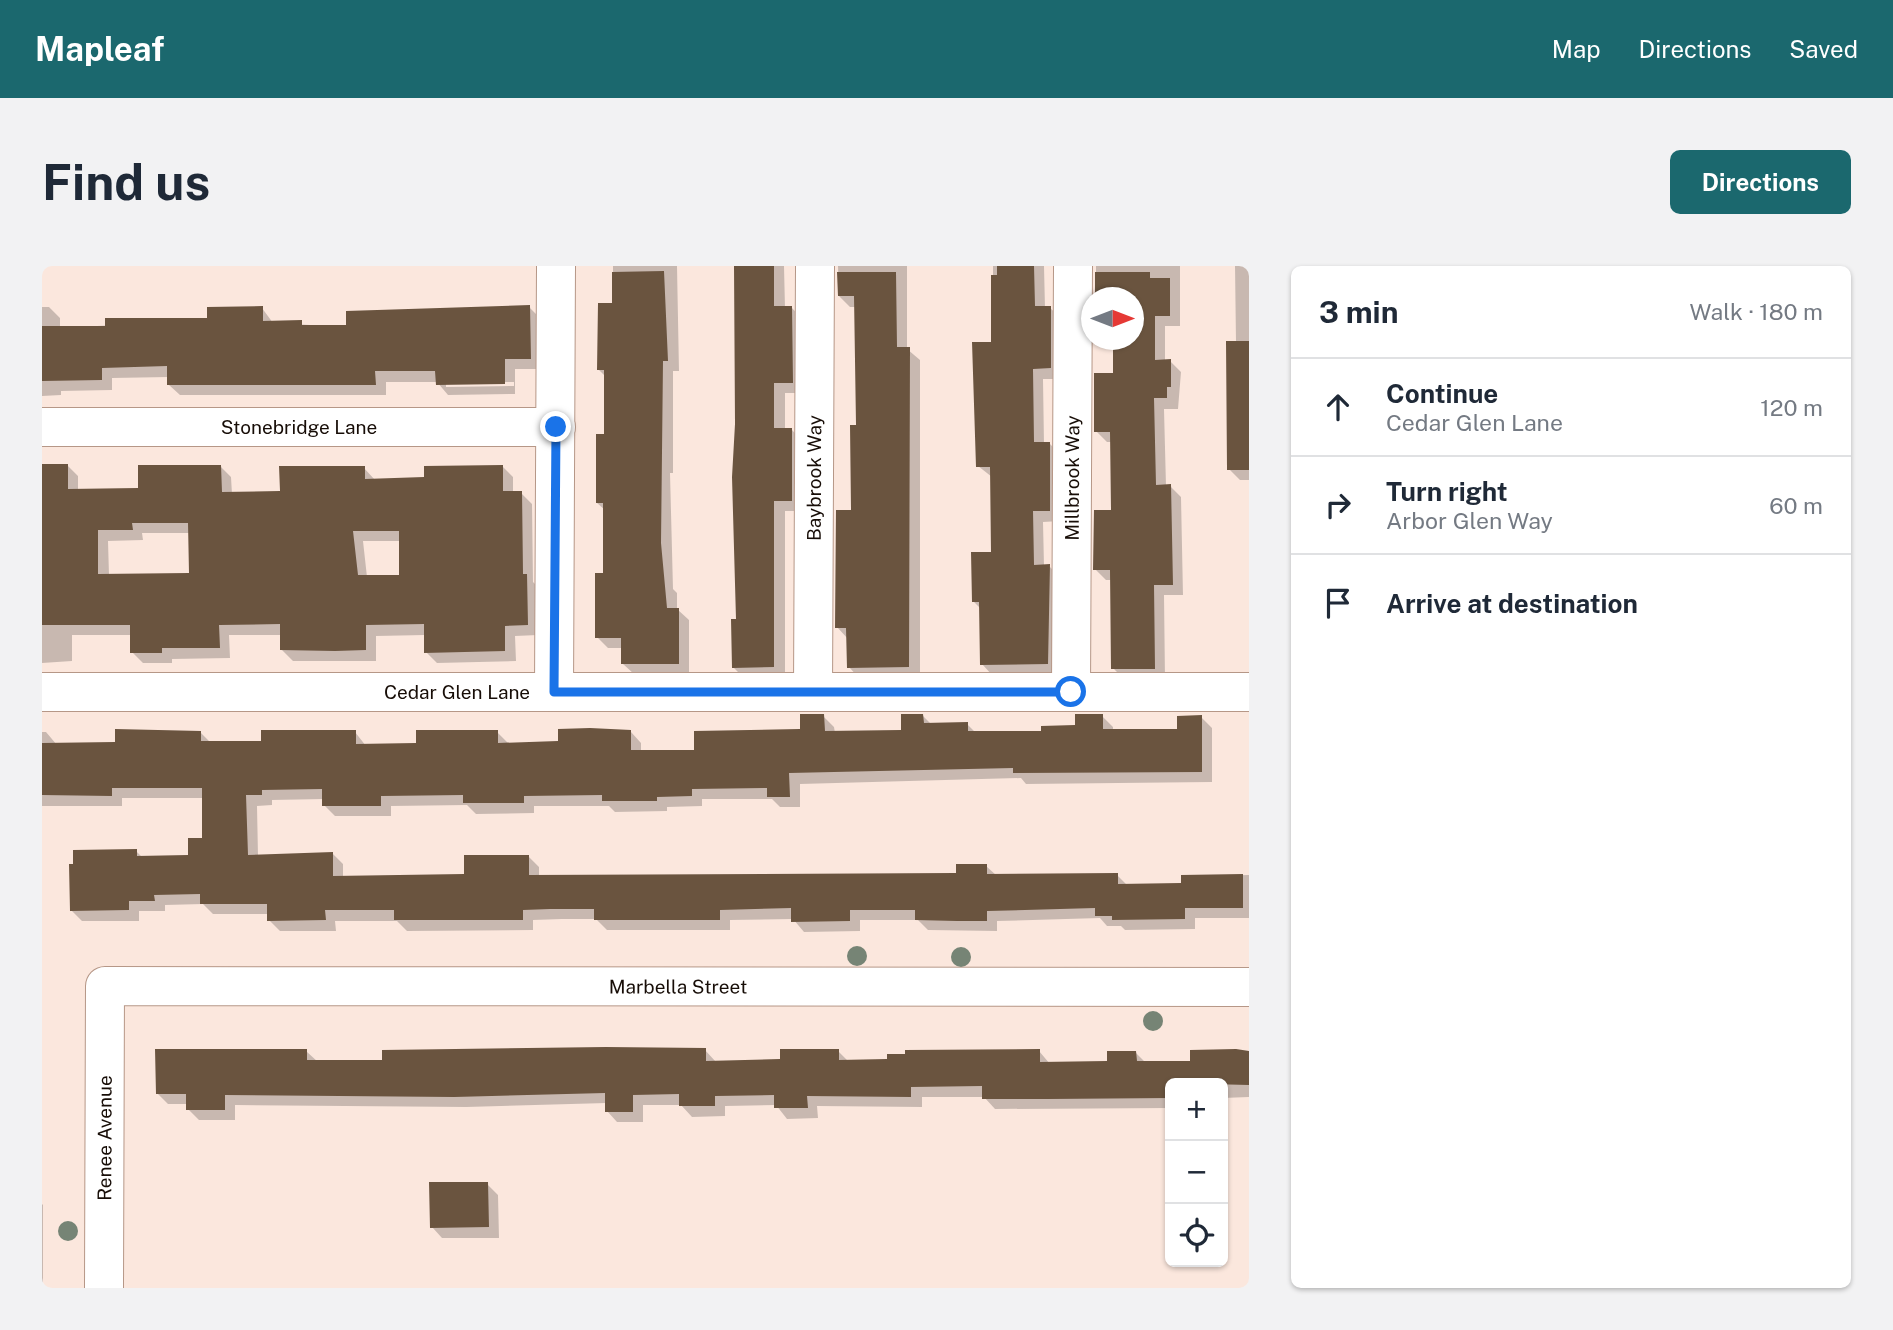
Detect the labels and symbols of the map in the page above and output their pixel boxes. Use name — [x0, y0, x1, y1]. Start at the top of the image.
north arrow — [1081, 287, 1144, 350]
route end — [540, 411, 571, 442]
street label: Baybrook Way — [803, 415, 825, 541]
street label: Millbrook Way — [1061, 415, 1083, 541]
street label: Stonebridge Lane — [221, 416, 377, 438]
route start — [1055, 676, 1086, 707]
street label: Cedar Glen Lane — [384, 681, 530, 703]
street label: Marbella Street — [609, 975, 747, 998]
street label: Renee Avenue — [93, 1075, 116, 1201]

